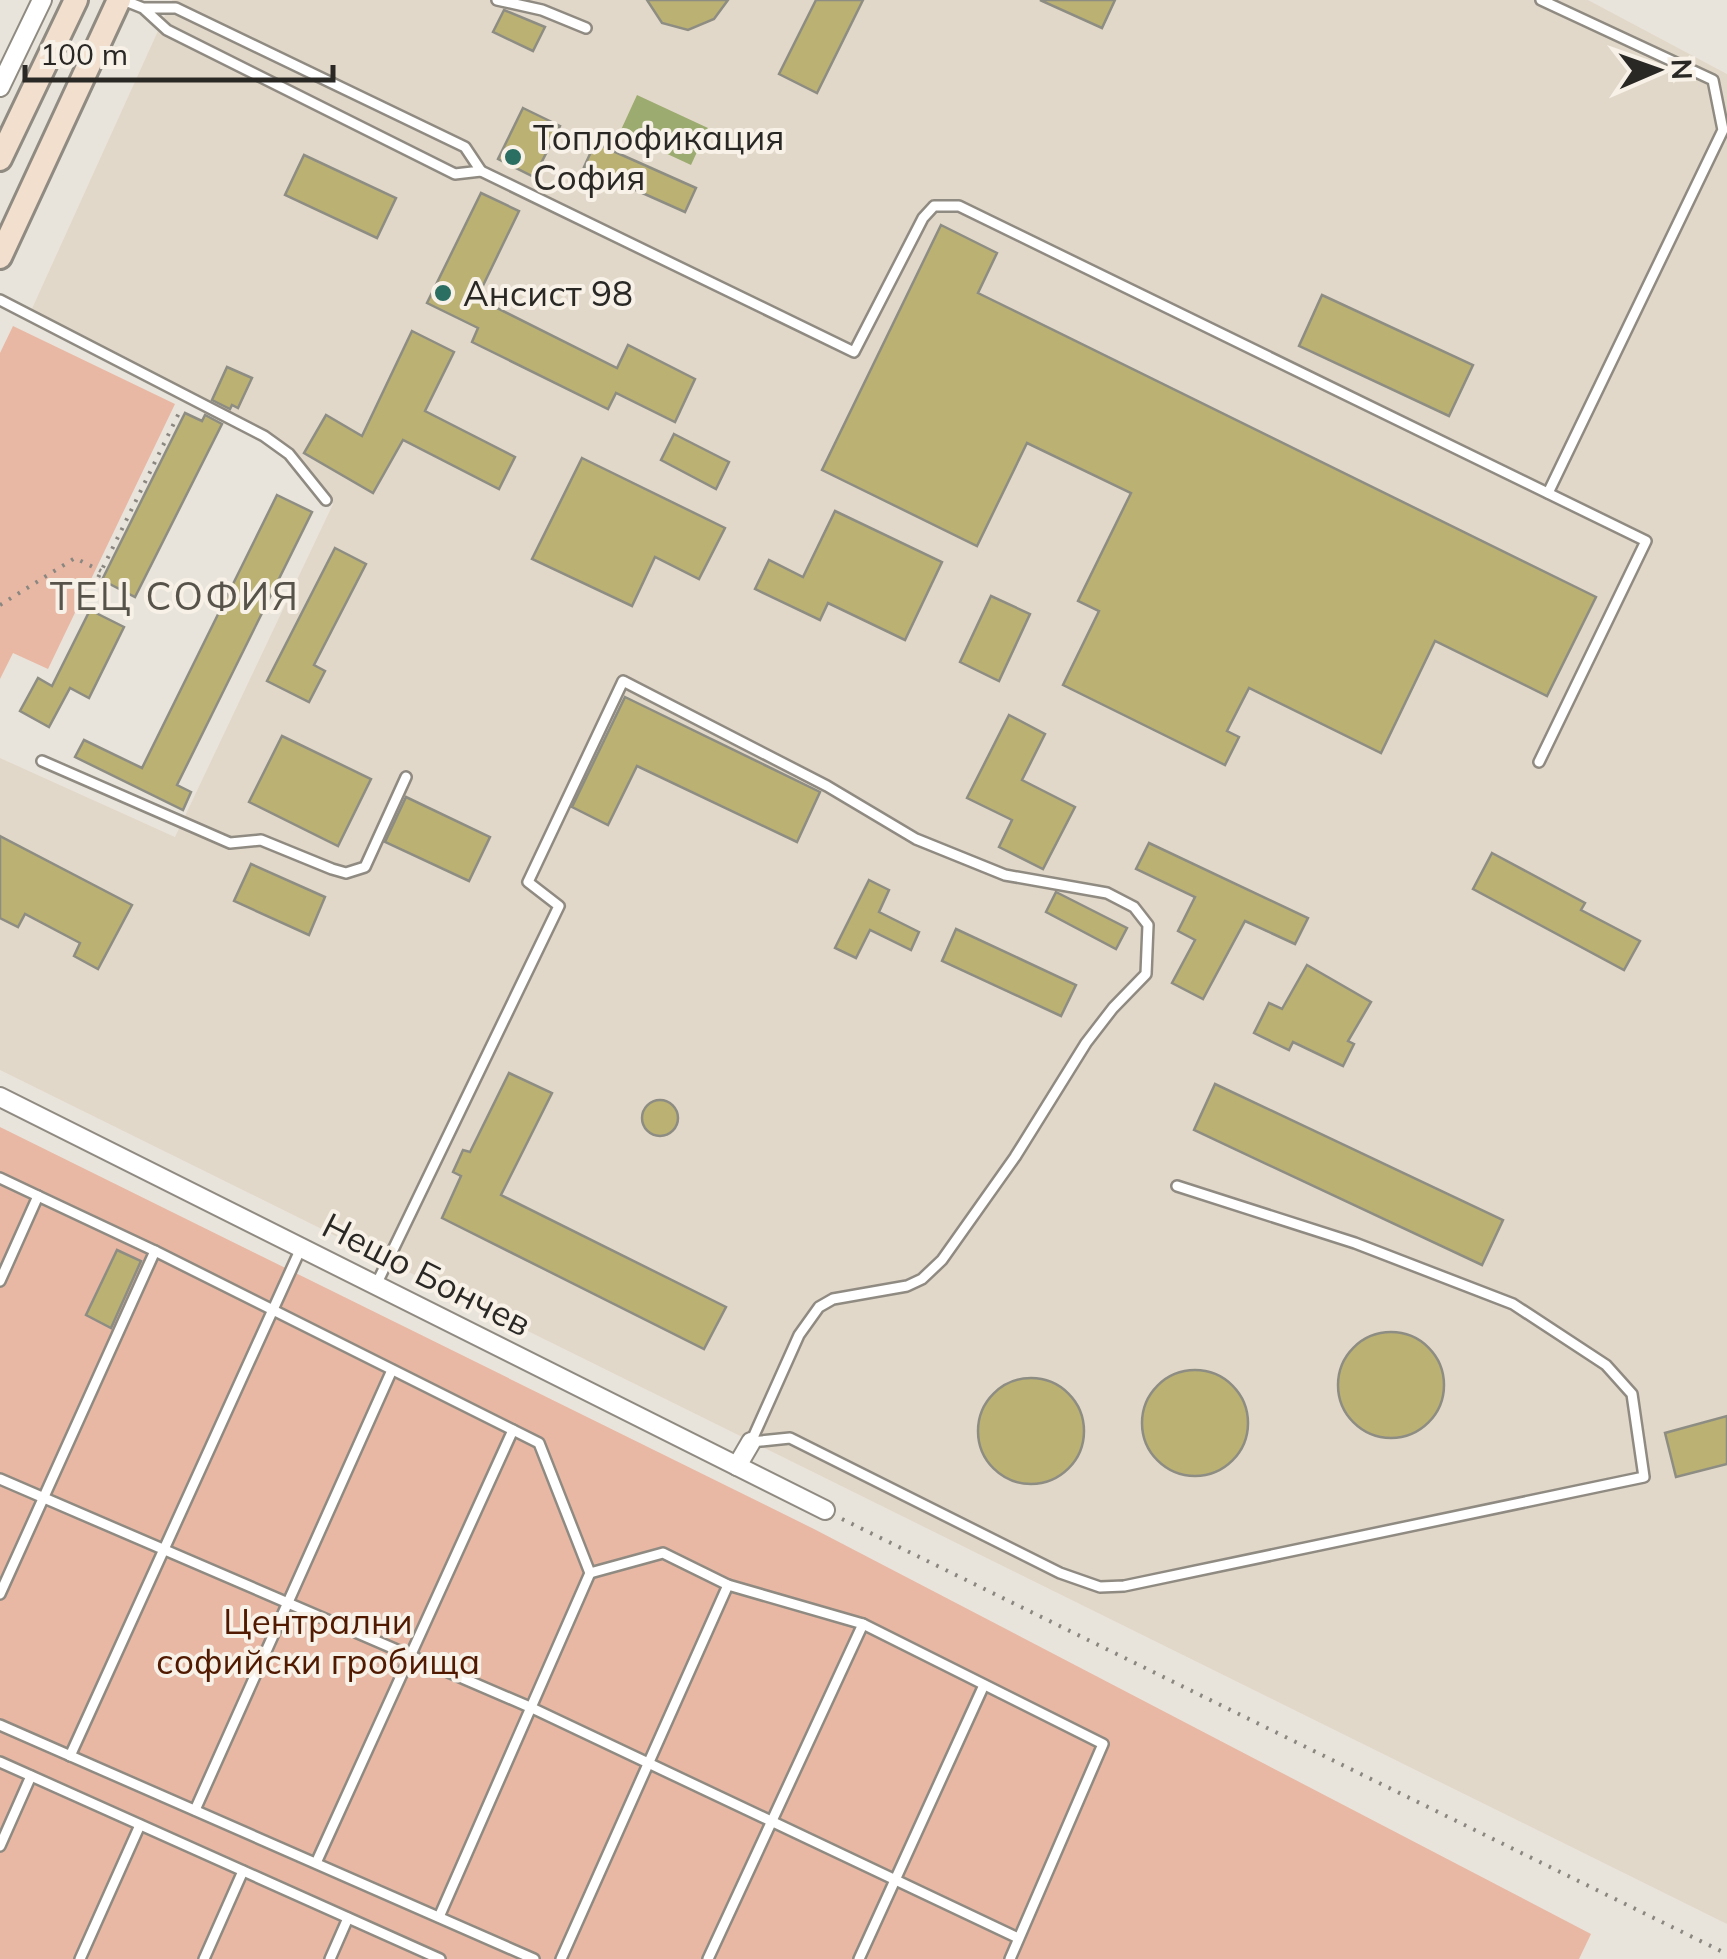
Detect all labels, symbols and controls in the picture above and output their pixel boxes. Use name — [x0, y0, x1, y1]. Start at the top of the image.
scale bar — [25, 20, 332, 82]
north arrow — [1607, 20, 1707, 120]
text: 100 m — [40, 35, 128, 73]
text: N — [1665, 58, 1700, 80]
place label: Топлофикация София — [533, 115, 785, 199]
marker: Топлофикация София — [502, 146, 524, 168]
place label: Ансист 98 — [463, 271, 633, 315]
marker: Ансист 98 — [432, 282, 454, 304]
district label: ТЕЦ СОФИЯ — [50, 572, 300, 620]
street label: Нешо Бончев — [316, 1203, 538, 1345]
park label: Централни софийски гробища — [156, 1599, 480, 1683]

